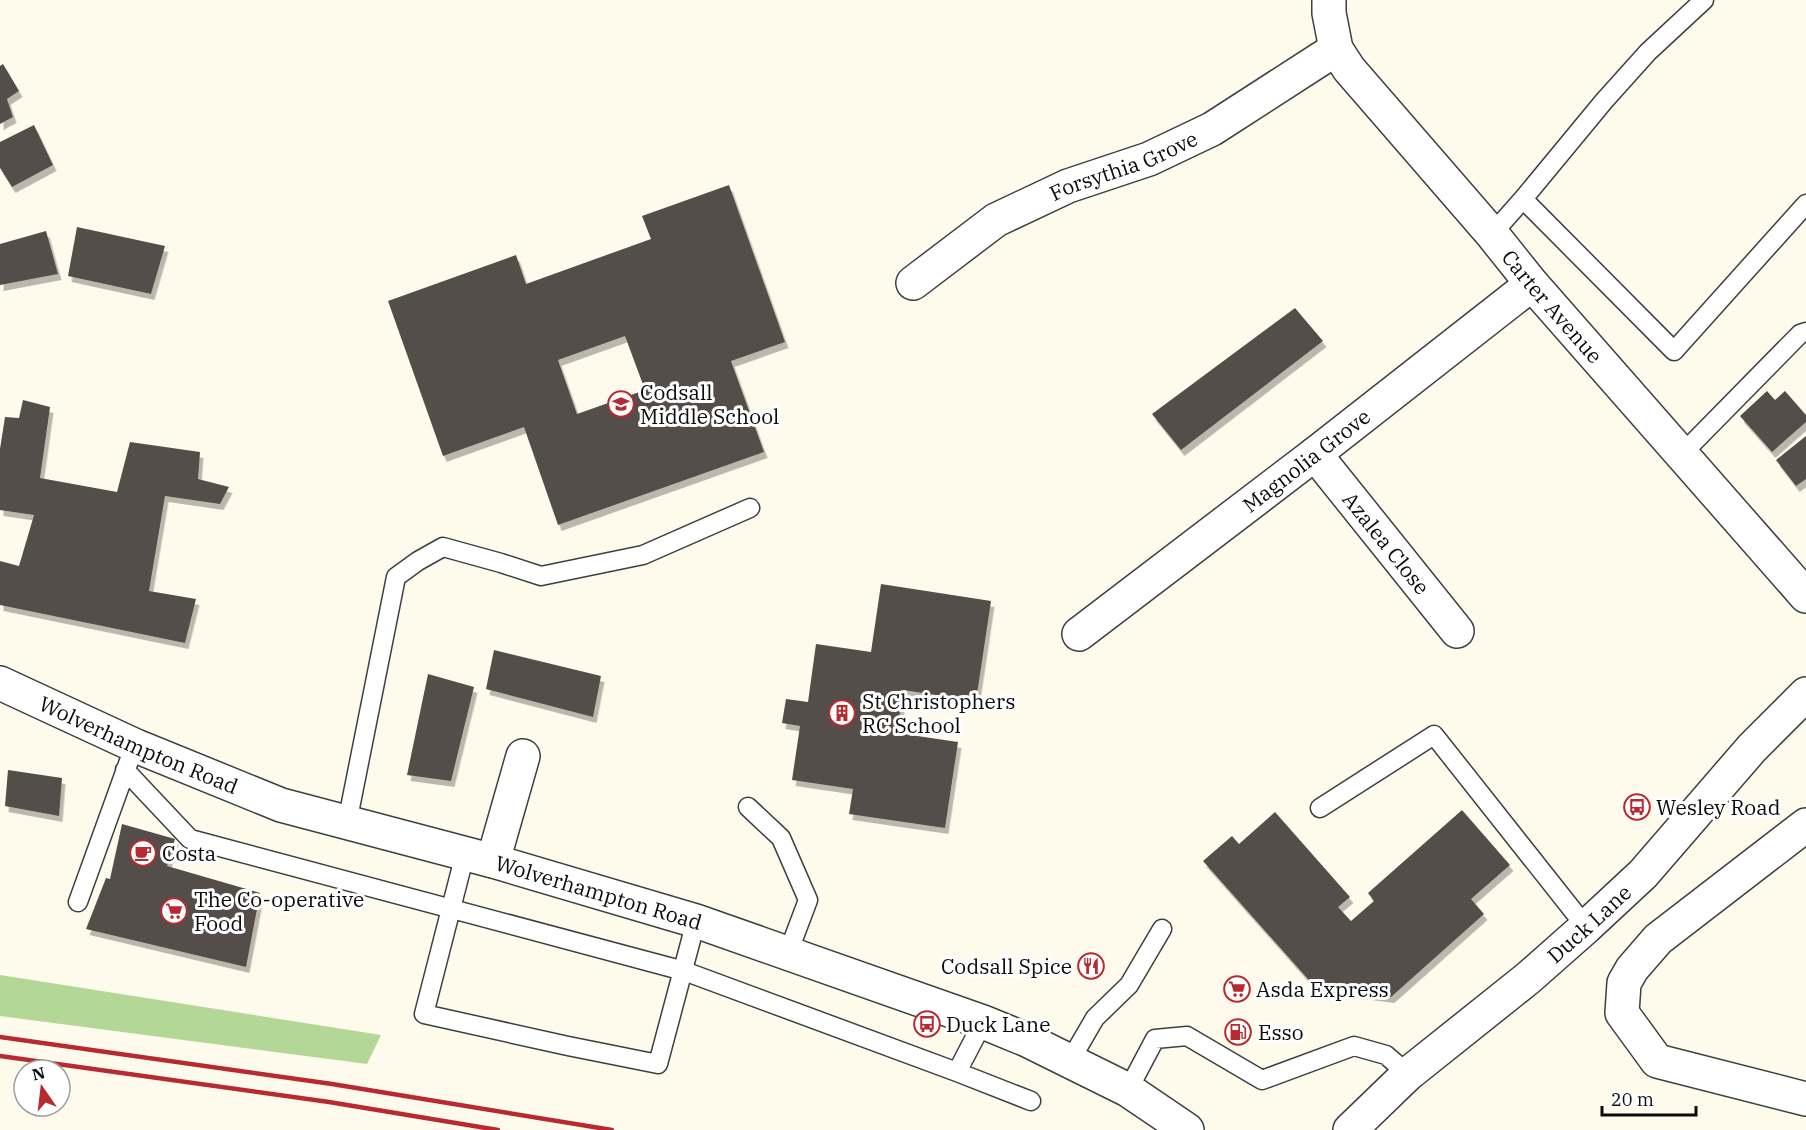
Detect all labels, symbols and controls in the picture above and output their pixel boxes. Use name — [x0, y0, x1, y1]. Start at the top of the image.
street label: Forsythia Grove — [1045, 124, 1202, 207]
street label: Carter Avenue — [1496, 244, 1609, 369]
place label: Codsall Middle School — [640, 378, 779, 430]
school or university icon: Codsall Middle School — [606, 389, 636, 419]
street label: Magnolia Grove — [1237, 402, 1376, 518]
street label: Azalea Close — [1337, 486, 1436, 600]
place label: St Christophers RC School — [862, 687, 1015, 739]
street label: Wolverhampton Road — [35, 689, 243, 800]
building icon: St Christophers RC School — [827, 698, 857, 728]
bus stop icon: Wesley Road — [1622, 792, 1652, 822]
place label: Wesley Road — [1656, 793, 1781, 821]
cafe icon: Costa — [128, 838, 158, 868]
place label: Costa — [162, 839, 216, 867]
street label: Wolverhampton Road — [492, 848, 706, 936]
street label: Duck Lane — [1541, 878, 1637, 969]
place label: The Co-operative Food — [194, 885, 364, 937]
supermarket icon: The Co-operative Food — [159, 896, 189, 926]
restaurant icon: Codsall Spice — [1076, 951, 1106, 981]
place label: Codsall Spice — [941, 952, 1072, 980]
supermarket icon: Asda Express — [1222, 974, 1252, 1004]
place label: Asda Express — [1256, 975, 1389, 1003]
bus stop icon: Duck Lane — [912, 1009, 942, 1039]
place label: Duck Lane — [946, 1010, 1050, 1038]
fuel station icon: Esso — [1223, 1017, 1253, 1047]
place label: Esso — [1258, 1018, 1304, 1046]
north arrow — [12, 1058, 72, 1118]
text: N — [30, 1062, 47, 1085]
scale bar — [1602, 1079, 1696, 1117]
text: 20 m — [1611, 1088, 1654, 1111]

